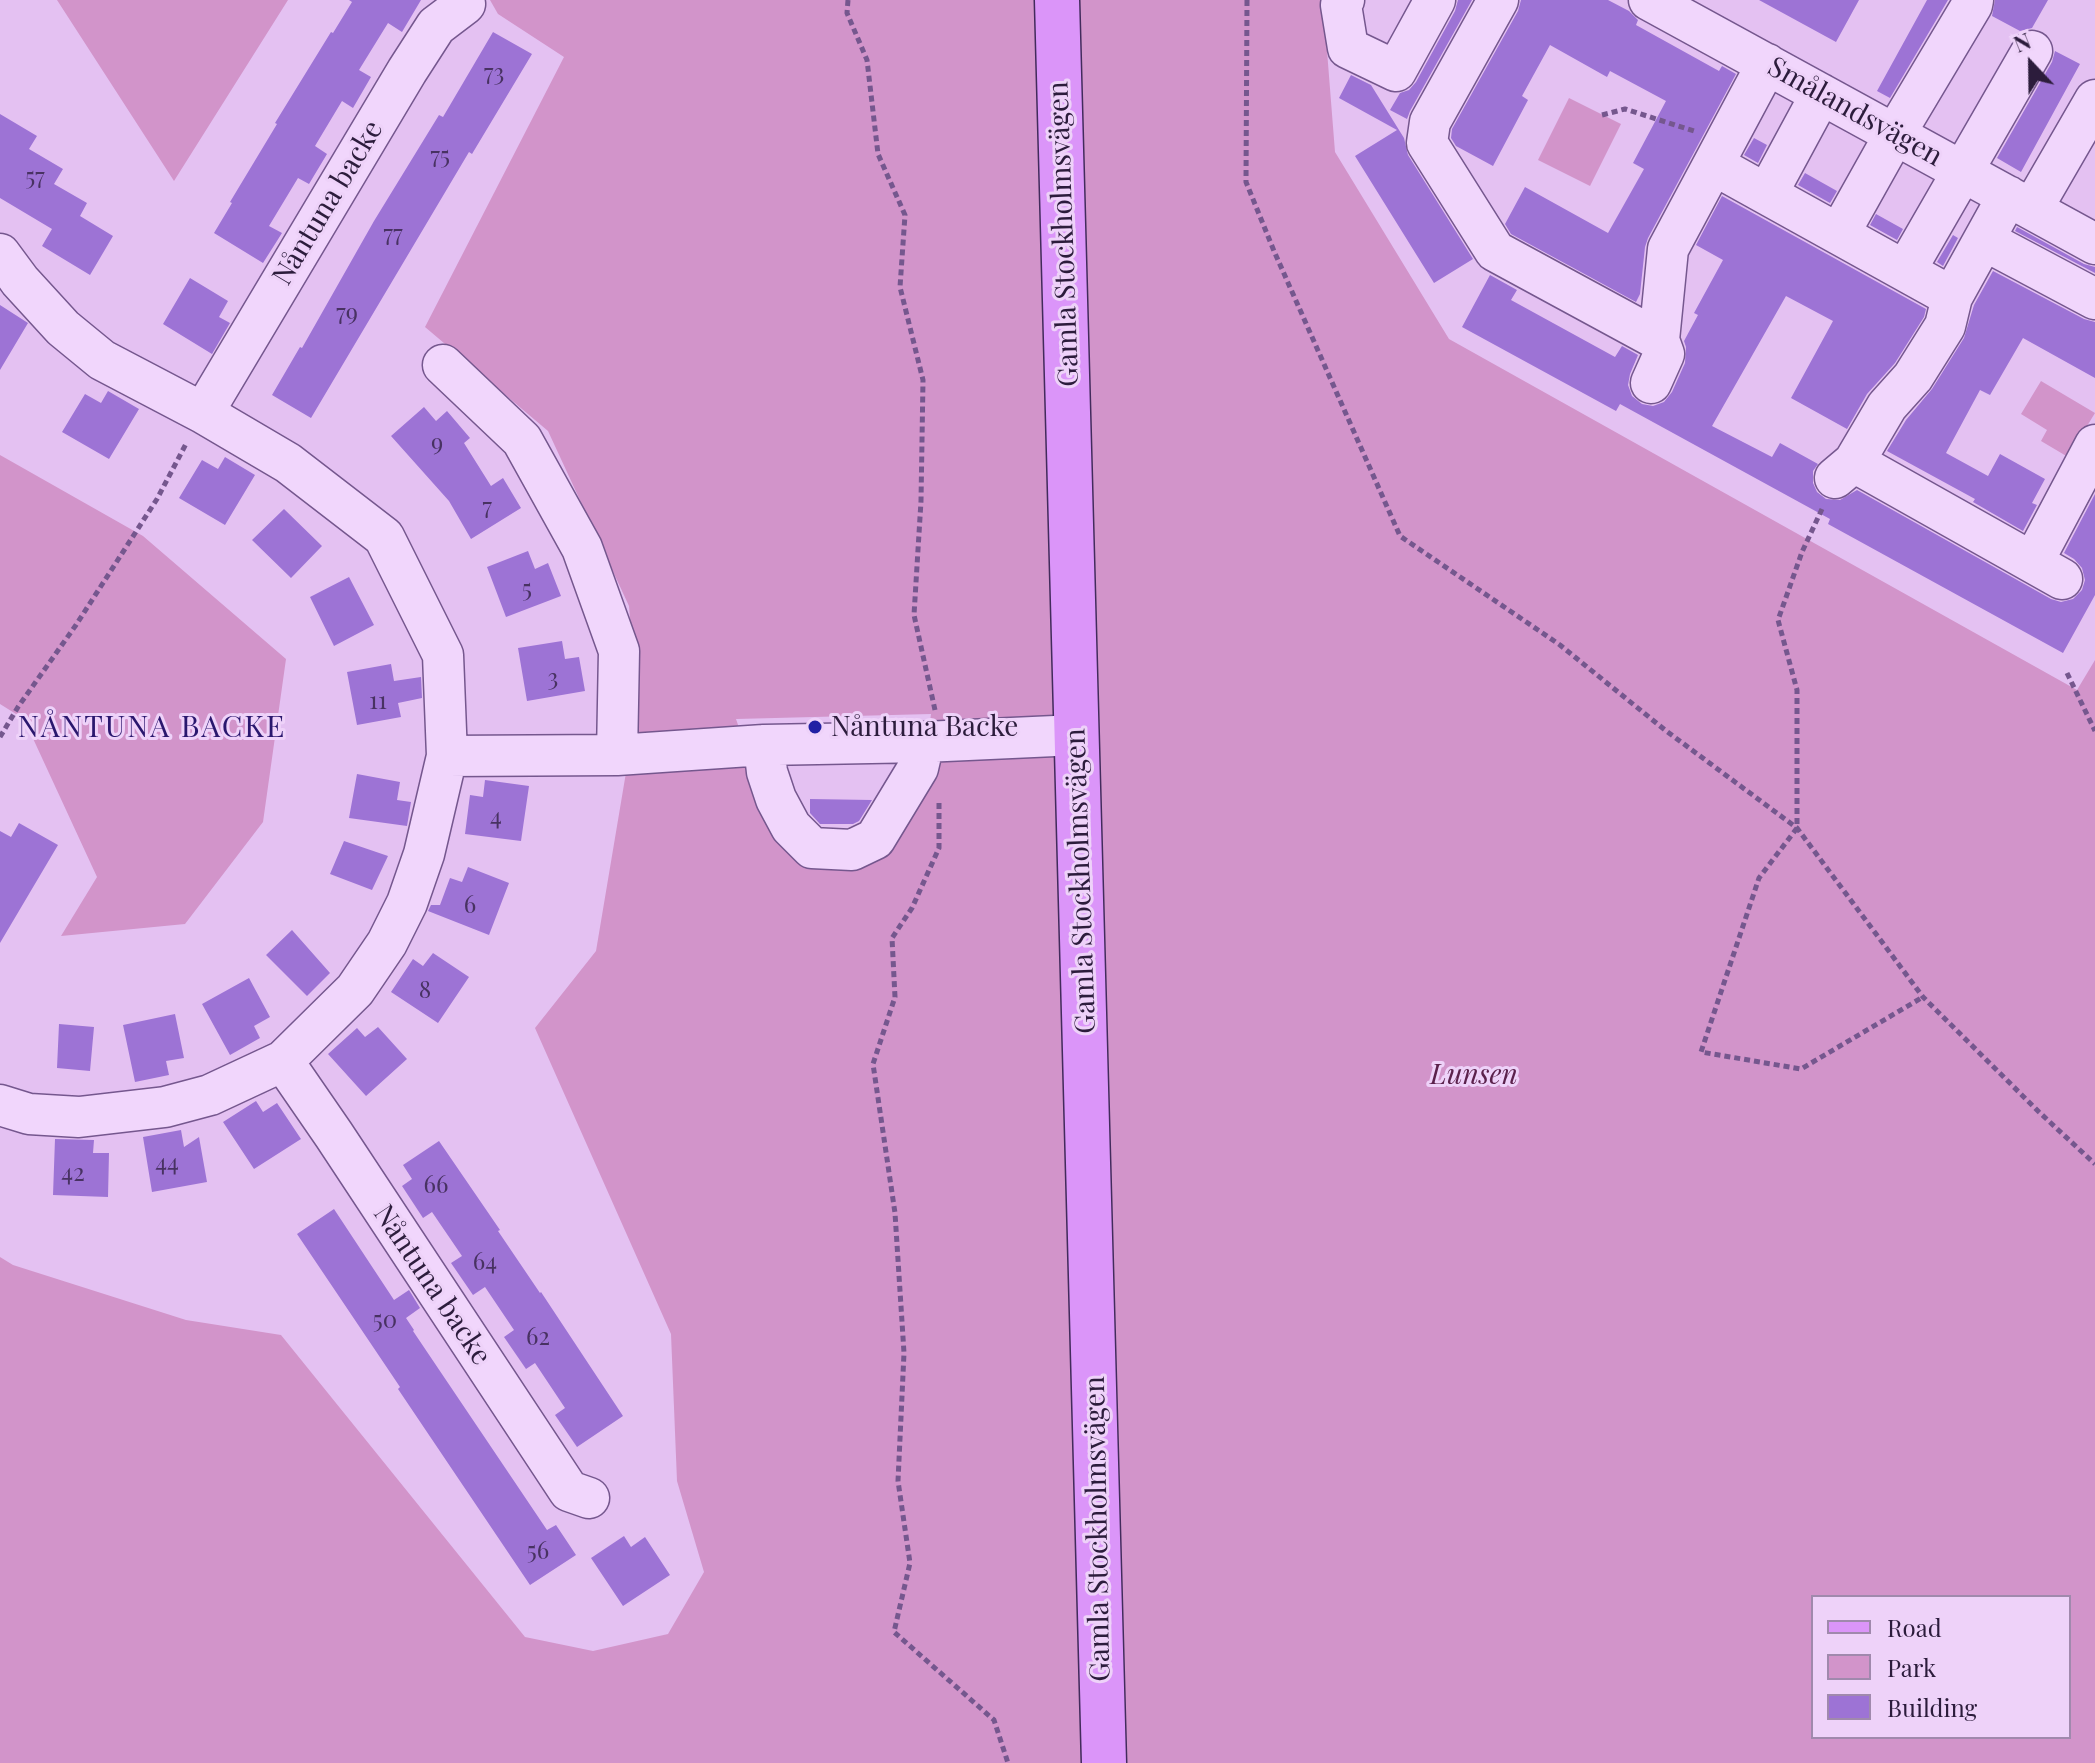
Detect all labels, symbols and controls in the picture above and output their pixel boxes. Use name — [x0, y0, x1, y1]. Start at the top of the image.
north arrow — [1991, 24, 2071, 104]
text: N — [2009, 25, 2035, 59]
street label: Smålandsvägen — [1762, 50, 1948, 174]
house number: 73 — [484, 60, 504, 88]
street label: Gamla Stockholmsvägen — [1042, 81, 1086, 387]
street label: Nåntuna backe — [266, 115, 390, 291]
house number: 75 — [430, 143, 450, 171]
house number: 57 — [25, 164, 45, 192]
house number: 77 — [383, 221, 403, 249]
house number: 79 — [336, 300, 358, 328]
house number: 9 — [431, 430, 443, 458]
house number: 7 — [482, 494, 492, 522]
house number: 5 — [522, 576, 532, 604]
house number: 3 — [548, 665, 558, 693]
house number: 11 — [369, 688, 387, 716]
district label: NÅNTUNA BACKE — [18, 710, 286, 746]
place label: Nåntuna Backe — [831, 710, 1018, 744]
marker: Nåntuna Backe — [806, 718, 824, 736]
street label: Gamla Stockholmsvägen — [1059, 728, 1103, 1034]
house number: 4 — [490, 804, 502, 832]
house number: 6 — [464, 892, 476, 920]
house number: 8 — [419, 977, 431, 1005]
park label: Lunsen — [1430, 1058, 1518, 1092]
house number: 44 — [155, 1150, 179, 1178]
house number: 42 — [61, 1160, 85, 1188]
house number: 66 — [424, 1172, 448, 1200]
street label: Nåntuna backe — [366, 1199, 498, 1371]
house number: 64 — [473, 1249, 497, 1277]
house number: 50 — [373, 1307, 397, 1335]
house number: 62 — [526, 1324, 550, 1352]
street label: Gamla Stockholmsvägen — [1079, 1376, 1117, 1682]
house number: 56 — [527, 1538, 549, 1566]
legend — [1811, 1595, 2071, 1739]
text: Road — [1887, 1611, 1942, 1643]
text: Park — [1887, 1651, 1936, 1683]
text: Building — [1887, 1691, 1977, 1723]

